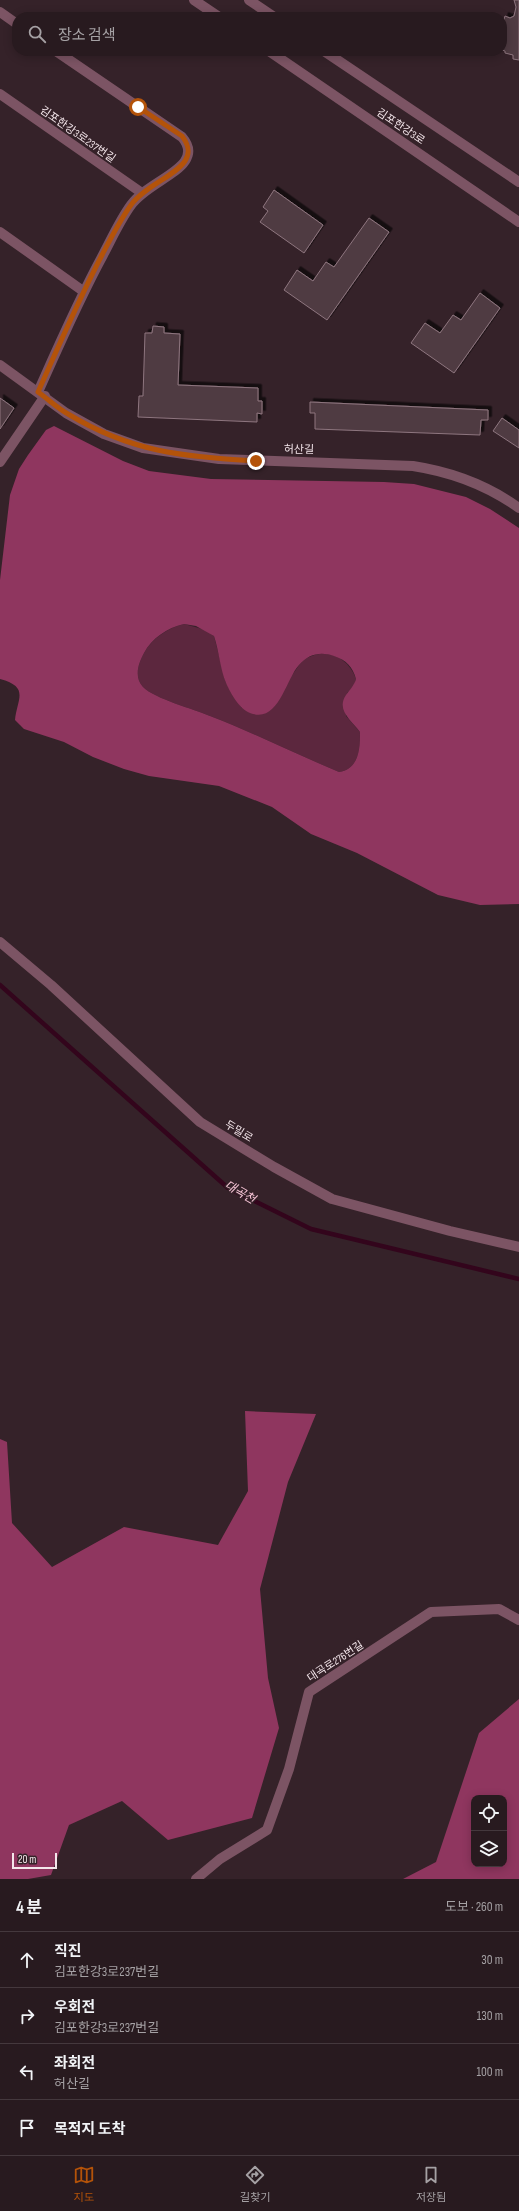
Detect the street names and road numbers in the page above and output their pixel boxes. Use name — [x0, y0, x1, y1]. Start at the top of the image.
street label: 김포한강3로237번길 — [38, 104, 118, 165]
street label: 김포한강3로 — [374, 106, 427, 147]
street label: 허산길 — [284, 443, 314, 456]
street label: 두밀로 — [222, 1118, 255, 1145]
street label: 대곡로276번길 — [305, 1638, 366, 1684]

